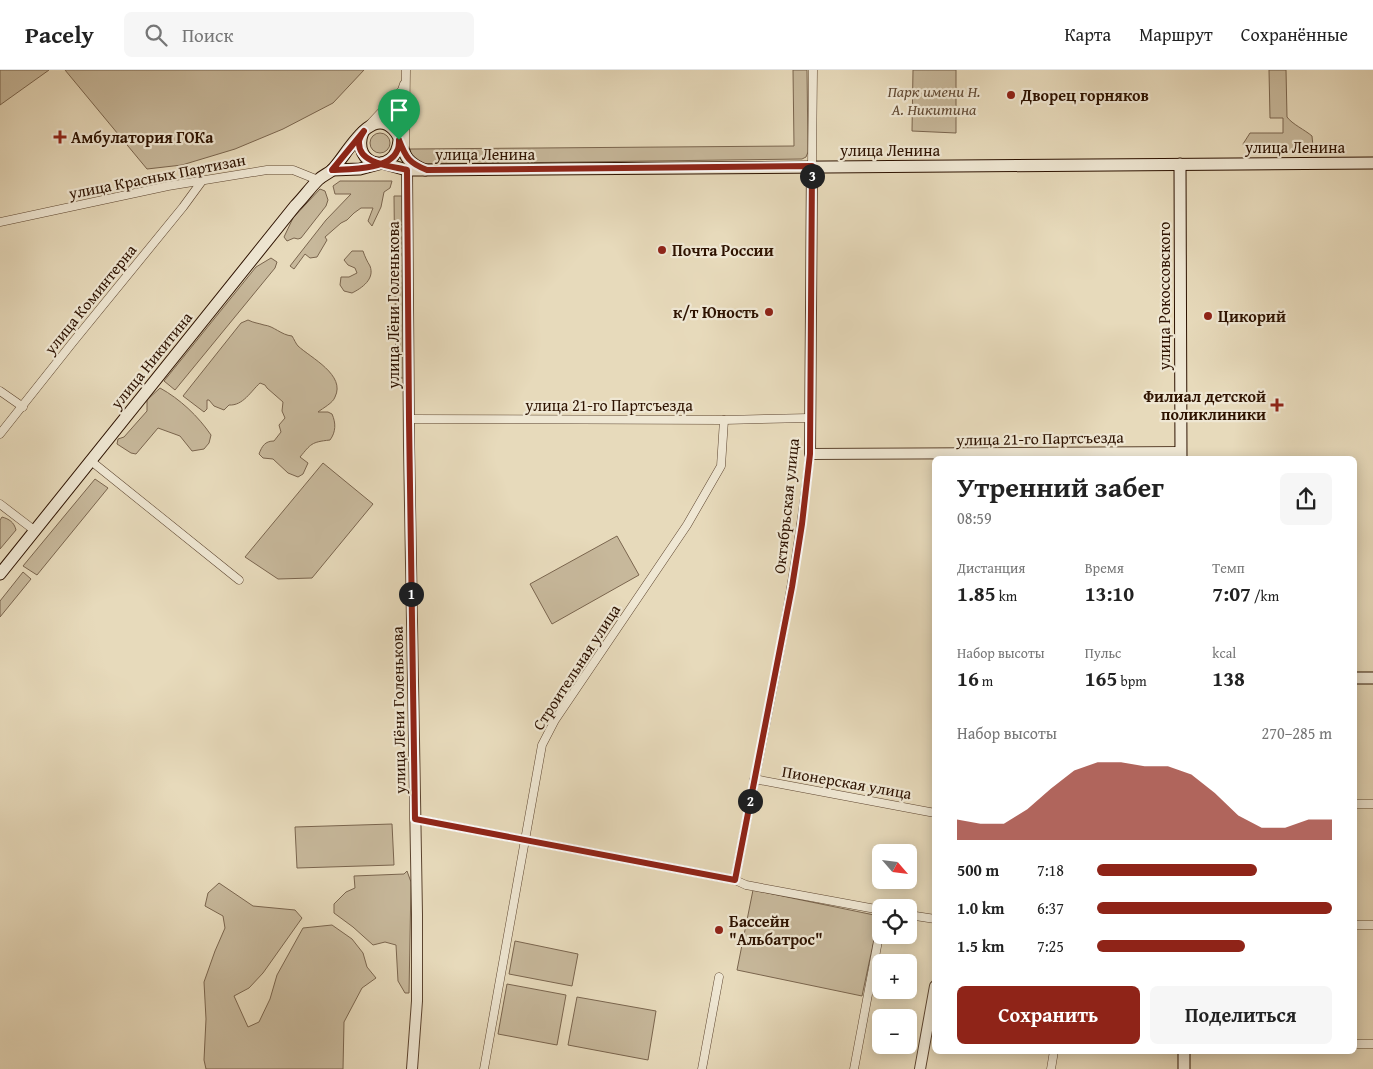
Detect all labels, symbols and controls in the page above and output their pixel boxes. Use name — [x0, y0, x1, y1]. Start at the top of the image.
search box — [124, 12, 474, 57]
text: Pacely — [25, 17, 94, 52]
icon: search — [142, 21, 170, 49]
text: Поиск — [182, 21, 234, 49]
text: Карта — [1065, 21, 1111, 48]
text: Маршрут — [1139, 21, 1213, 48]
text: Сохранённые — [1241, 21, 1348, 48]
park label: Парк имени Н. А. Никитина — [887, 79, 981, 121]
place label: Дворец горняков — [1020, 83, 1149, 107]
pin — [378, 89, 420, 140]
marker: Дворец горняков — [1005, 89, 1017, 101]
icon: arrive — [385, 96, 413, 124]
place label: Амбулатория ГОКа — [71, 125, 214, 149]
marker: Амбулатория ГОКа — [53, 130, 67, 144]
street label: улица Ленина — [1244, 135, 1345, 159]
street label: улица Ленина — [839, 138, 940, 162]
street label: улица Ленина — [434, 142, 535, 166]
street label: улица Красных Партизан — [66, 147, 247, 205]
pin: 3 — [800, 164, 824, 188]
text: 3 — [809, 166, 816, 186]
street label: улица Лёни Голенькова — [381, 221, 405, 390]
street label: улица Рокоссовского — [1152, 222, 1176, 371]
street label: улица Коминтерна — [37, 238, 142, 360]
place label: Почта России — [672, 238, 774, 262]
marker: Почта России — [656, 244, 668, 256]
place label: к/т Юность — [673, 300, 759, 324]
place label: Цикорий — [1218, 304, 1286, 328]
street label: улица Никитина — [104, 306, 198, 415]
marker: к/т Юность — [763, 306, 775, 318]
marker: Цикорий — [1202, 310, 1214, 322]
place label: Филиал детской поликлиники — [1143, 384, 1266, 426]
street label: улица 21-го Партсъезда — [524, 393, 693, 417]
marker: Филиал детской поликлиники — [1270, 398, 1284, 412]
street label: улица 21-го Партсъезда — [955, 425, 1124, 451]
street label: Октябрьская улица — [767, 437, 805, 575]
text: Утренний забег — [957, 466, 1164, 507]
button: share — [1280, 473, 1332, 525]
text: 08:59 — [957, 506, 992, 530]
text: Дистанция — [957, 558, 1025, 578]
text: Время — [1085, 558, 1124, 578]
text: Темп — [1212, 558, 1245, 578]
text: 1.85 — [957, 578, 996, 609]
text: 13:10 — [1085, 578, 1134, 609]
text: 7:07 — [1212, 578, 1251, 609]
pin: 1 — [398, 582, 424, 606]
text: 1 — [408, 584, 415, 604]
text: km — [996, 586, 1017, 606]
text: /km — [1251, 586, 1279, 606]
street label: Строительная улица — [526, 599, 626, 735]
street label: улица Лёни Голенькова — [385, 626, 411, 795]
text: Набор высоты — [957, 643, 1044, 663]
text: Пульс — [1085, 643, 1121, 663]
text: kcal — [1212, 643, 1236, 663]
text: 16 — [957, 663, 979, 694]
text: 165 — [1085, 663, 1117, 694]
text: 138 — [1212, 663, 1245, 694]
text: m — [979, 671, 993, 691]
text: bpm — [1117, 671, 1147, 691]
text: Набор высоты — [957, 721, 1057, 745]
text: 270–285 m — [1262, 721, 1332, 745]
street label: Пионерская улица — [780, 759, 914, 805]
pin: 2 — [738, 788, 762, 814]
text: 2 — [747, 791, 754, 811]
north arrow — [872, 844, 918, 889]
map controls — [872, 844, 917, 1054]
text: 500 m — [957, 858, 999, 882]
text: 7:18 — [1037, 858, 1064, 882]
text: 1.0 km — [957, 896, 1004, 920]
text: 6:37 — [1037, 896, 1064, 920]
button: locate — [872, 899, 917, 944]
place label: Бассейн "Альбатрос" — [729, 909, 823, 951]
marker: Бассейн "Альбатрос" — [713, 924, 725, 936]
text: 1.5 km — [957, 934, 1004, 958]
text: 7:25 — [1037, 934, 1064, 958]
button: + — [872, 954, 917, 999]
button: Сохранить — [957, 986, 1140, 1044]
button: Поделиться — [1150, 986, 1332, 1044]
button: − — [872, 1009, 917, 1054]

